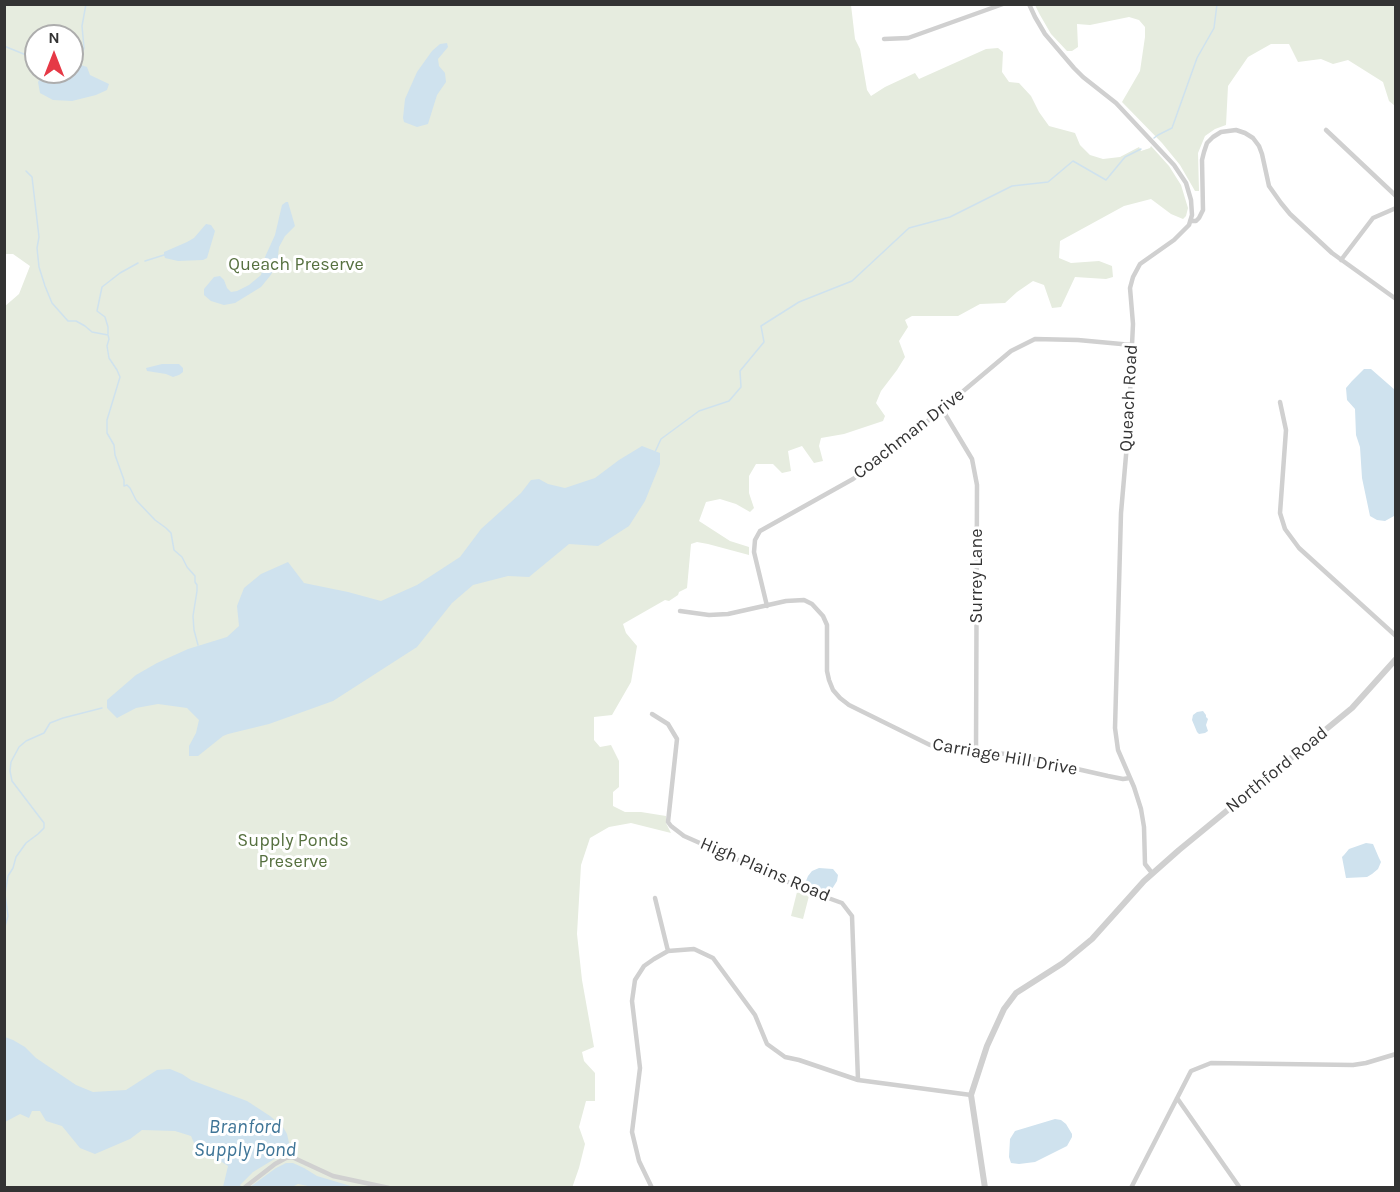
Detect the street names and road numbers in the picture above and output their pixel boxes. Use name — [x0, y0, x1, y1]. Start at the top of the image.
street label: Queach Road — [1115, 344, 1143, 452]
street label: Coachman Drive — [849, 384, 969, 484]
street label: Surrey Lane — [966, 528, 988, 624]
street label: Northford Road — [1222, 722, 1332, 818]
street label: Carriage Hill Drive — [931, 734, 1079, 780]
street label: High Plains Road — [697, 833, 833, 907]

